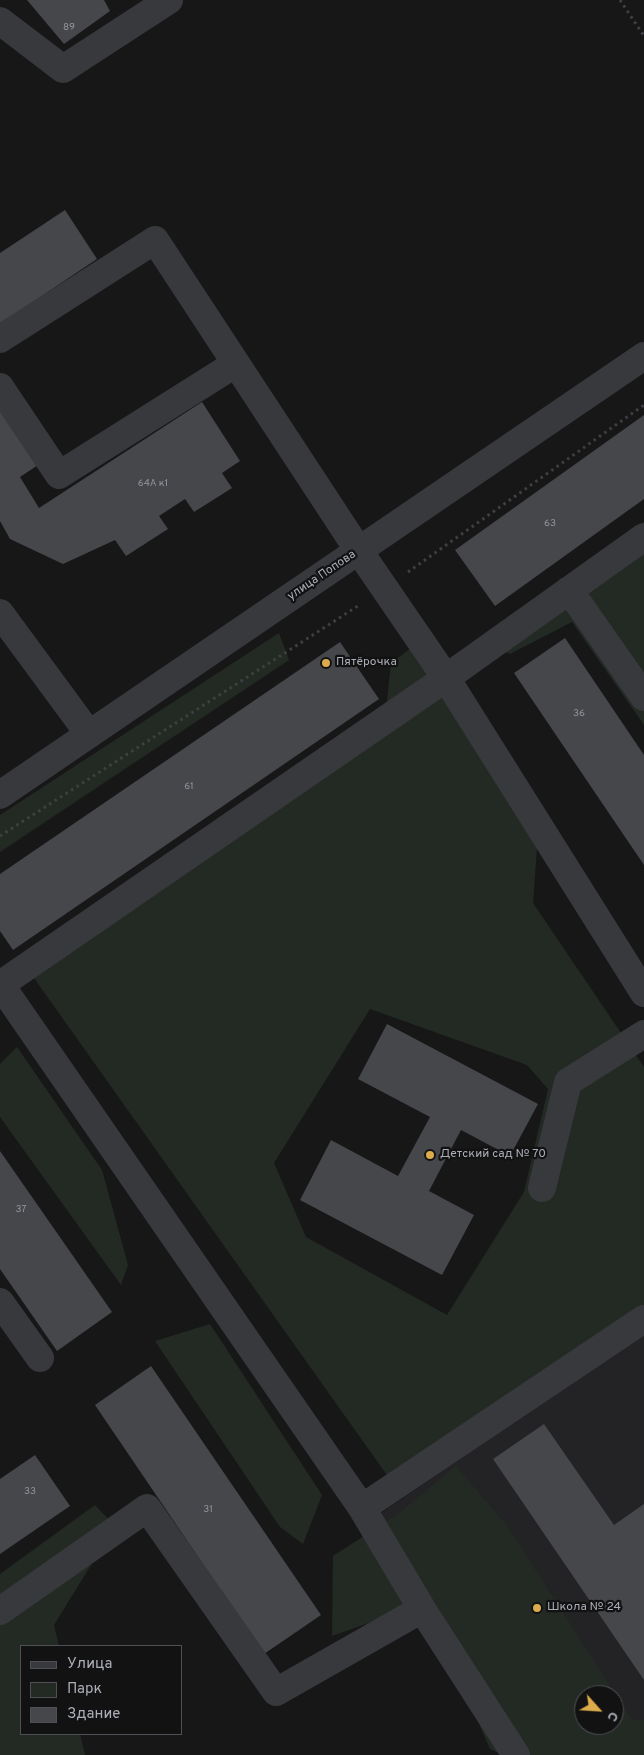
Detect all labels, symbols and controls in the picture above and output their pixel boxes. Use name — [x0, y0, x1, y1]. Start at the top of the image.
house number: 89 — [63, 22, 75, 34]
house number: 64А к1 — [138, 478, 168, 490]
house number: 63 — [544, 518, 556, 530]
street label: улица Попова — [285, 548, 359, 604]
place label: Пятёрочка — [336, 656, 397, 670]
marker: Пятёрочка — [320, 657, 332, 669]
house number: 36 — [573, 708, 585, 720]
house number: 61 — [184, 781, 194, 793]
place label: Детский сад № 70 — [440, 1148, 546, 1162]
marker: Детский сад № 70 — [424, 1149, 436, 1161]
house number: 37 — [15, 1204, 27, 1216]
house number: 33 — [24, 1486, 36, 1498]
house number: 31 — [203, 1504, 213, 1516]
place label: Школа № 24 — [547, 1601, 621, 1615]
marker: Школа № 24 — [531, 1602, 543, 1614]
legend — [20, 1645, 182, 1735]
text: Улица — [67, 1655, 112, 1674]
text: Парк — [67, 1680, 102, 1699]
north arrow — [574, 1685, 624, 1735]
text: Здание — [67, 1705, 120, 1724]
text: С — [602, 1709, 622, 1724]

